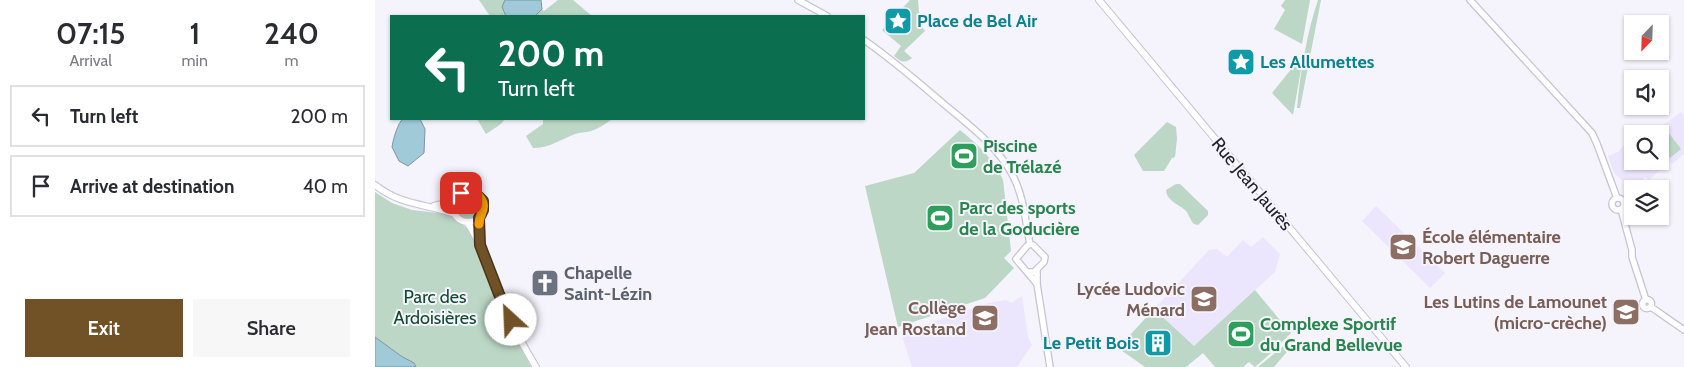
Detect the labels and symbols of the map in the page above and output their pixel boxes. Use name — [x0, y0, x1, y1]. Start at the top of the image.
place icon: Place de Bel Air — [883, 6, 913, 36]
place label: Place de Bel Air — [917, 10, 1037, 32]
north arrow — [1624, 15, 1669, 60]
place icon: Les Allumettes — [1226, 47, 1256, 77]
place label: Les Allumettes — [1260, 51, 1375, 73]
street label: Rue Jean Jaurès — [1207, 133, 1297, 235]
place label: Piscine de Trélazé — [983, 135, 1061, 178]
sports icon: Piscine de Trélazé — [949, 141, 979, 171]
pin — [440, 172, 482, 214]
place label: Parc des sports de la Goducière — [959, 197, 1080, 240]
sports icon: Parc des sports de la Goducière — [925, 203, 955, 233]
place label: École élémentaire Robert Daguerre — [1422, 226, 1561, 269]
school or university icon: École élémentaire Robert Daguerre — [1388, 232, 1418, 262]
place label: Chapelle Saint-Lézin — [564, 262, 652, 305]
church icon: Chapelle Saint-Lézin — [530, 268, 560, 298]
place label: Lycée Ludovic Ménard — [1076, 278, 1185, 321]
school or university icon: Lycée Ludovic Ménard — [1189, 284, 1219, 314]
park label: Parc des Ardoisières — [394, 286, 476, 329]
place label: Les Lutins de Lamounet (micro-crèche) — [1423, 291, 1607, 334]
position arrow — [484, 293, 536, 345]
place label: Collège Jean Rostand — [864, 297, 966, 340]
school or university icon: Les Lutins de Lamounet (micro-crèche) — [1611, 297, 1641, 327]
school or university icon: Collège Jean Rostand — [970, 303, 1000, 333]
place label: Complexe Sportif du Grand Bellevue — [1260, 313, 1402, 356]
sports icon: Complexe Sportif du Grand Bellevue — [1226, 319, 1256, 349]
building icon: Le Petit Bois — [1143, 328, 1173, 358]
place label: Le Petit Bois — [1043, 332, 1139, 354]

